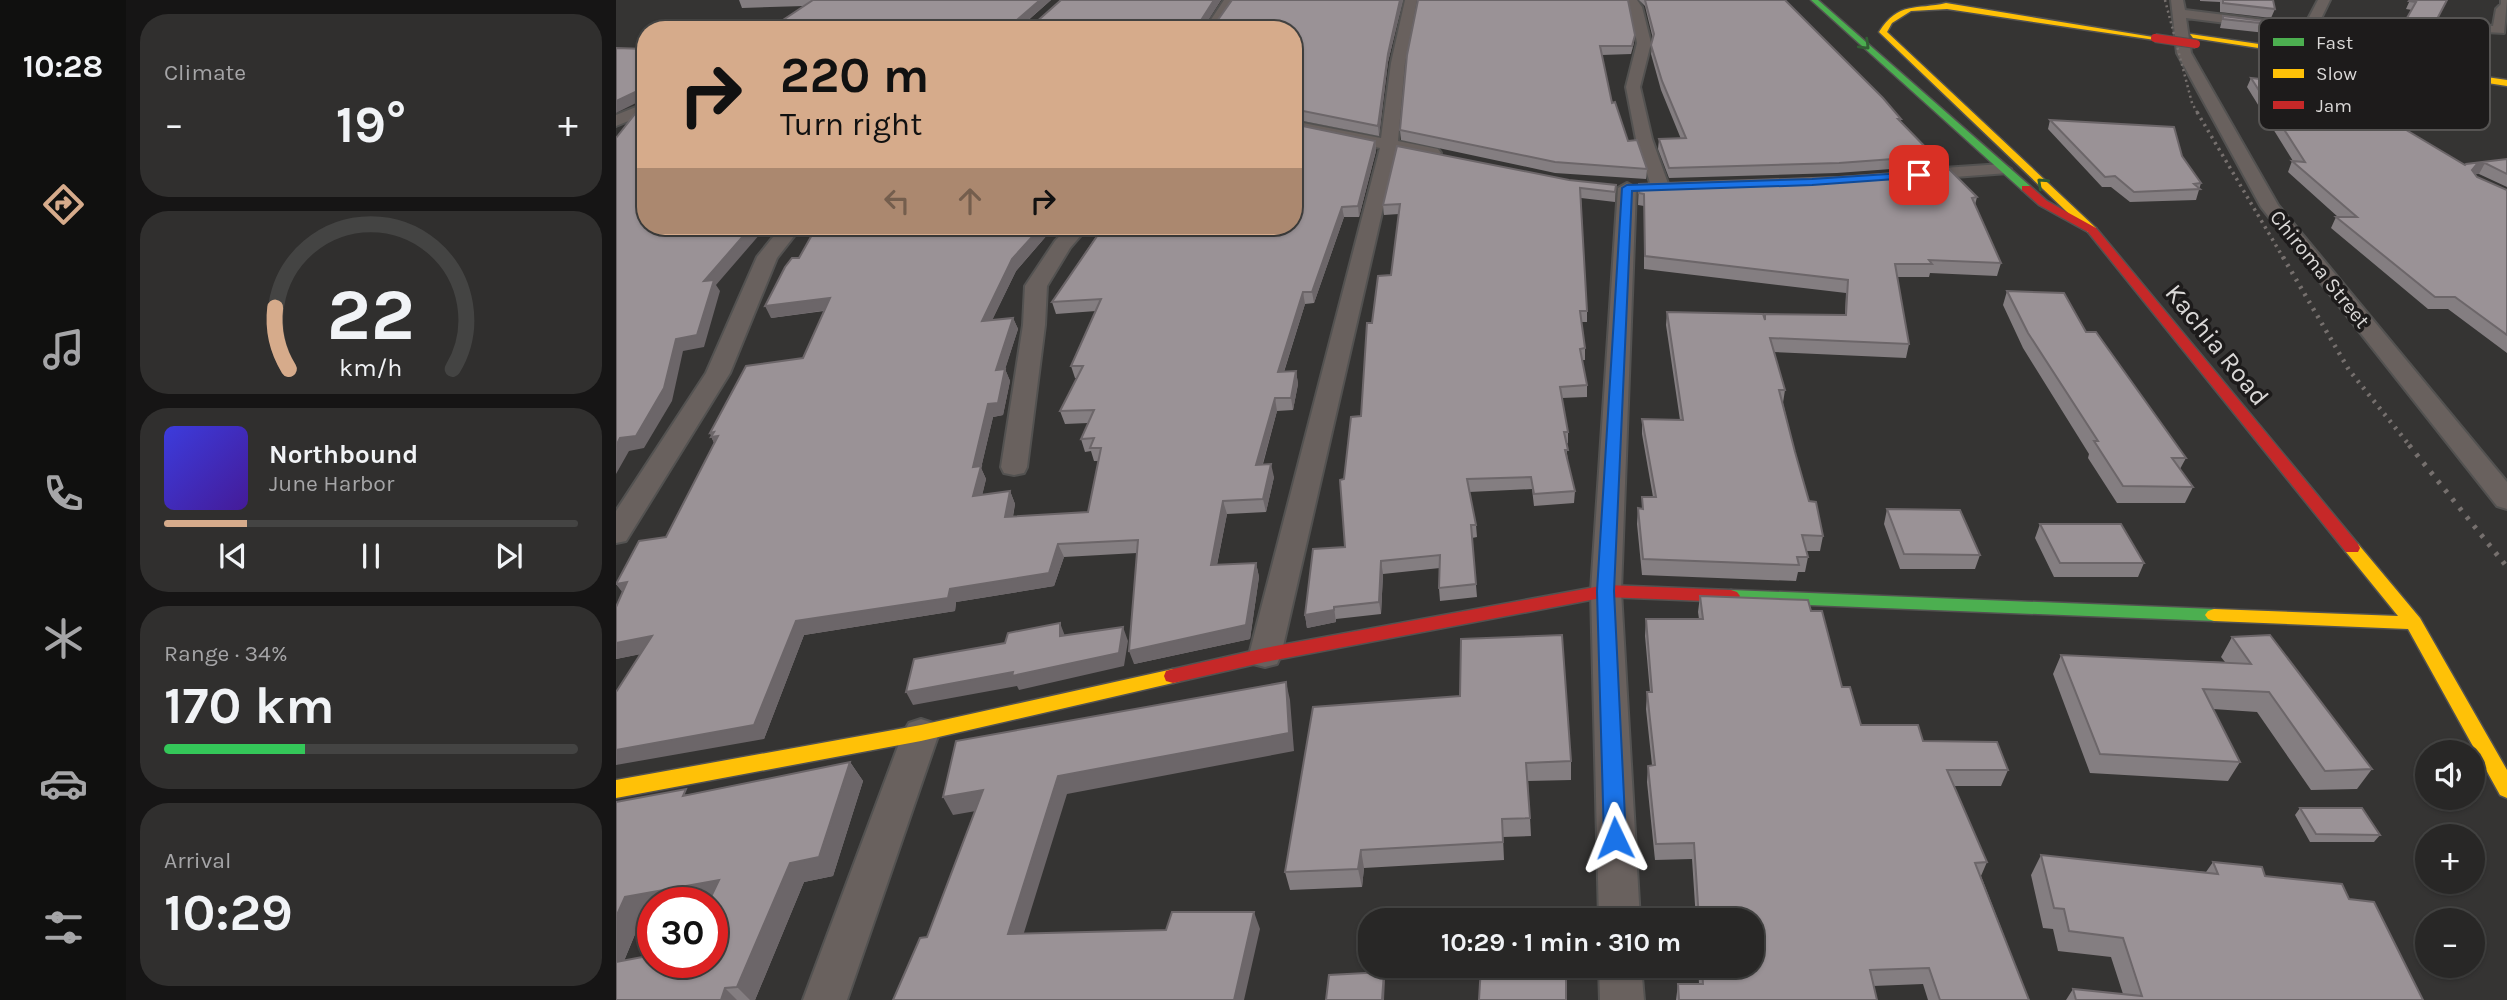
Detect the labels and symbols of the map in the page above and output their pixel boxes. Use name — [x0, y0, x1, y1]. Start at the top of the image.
legend — [2259, 18, 2490, 130]
text: Fast — [2316, 32, 2353, 54]
one-way arrow — [1857, 36, 1870, 49]
text: Slow — [2316, 63, 2357, 85]
text: Jam — [2316, 95, 2352, 117]
pin — [1889, 145, 1949, 205]
one-way arrow — [2037, 179, 2050, 192]
street label: Chiroma Street — [2265, 205, 2375, 333]
street label: Kachia Road — [2159, 278, 2275, 412]
position arrow — [1578, 801, 1652, 875]
speed limit sign: 30 — [637, 887, 728, 978]

